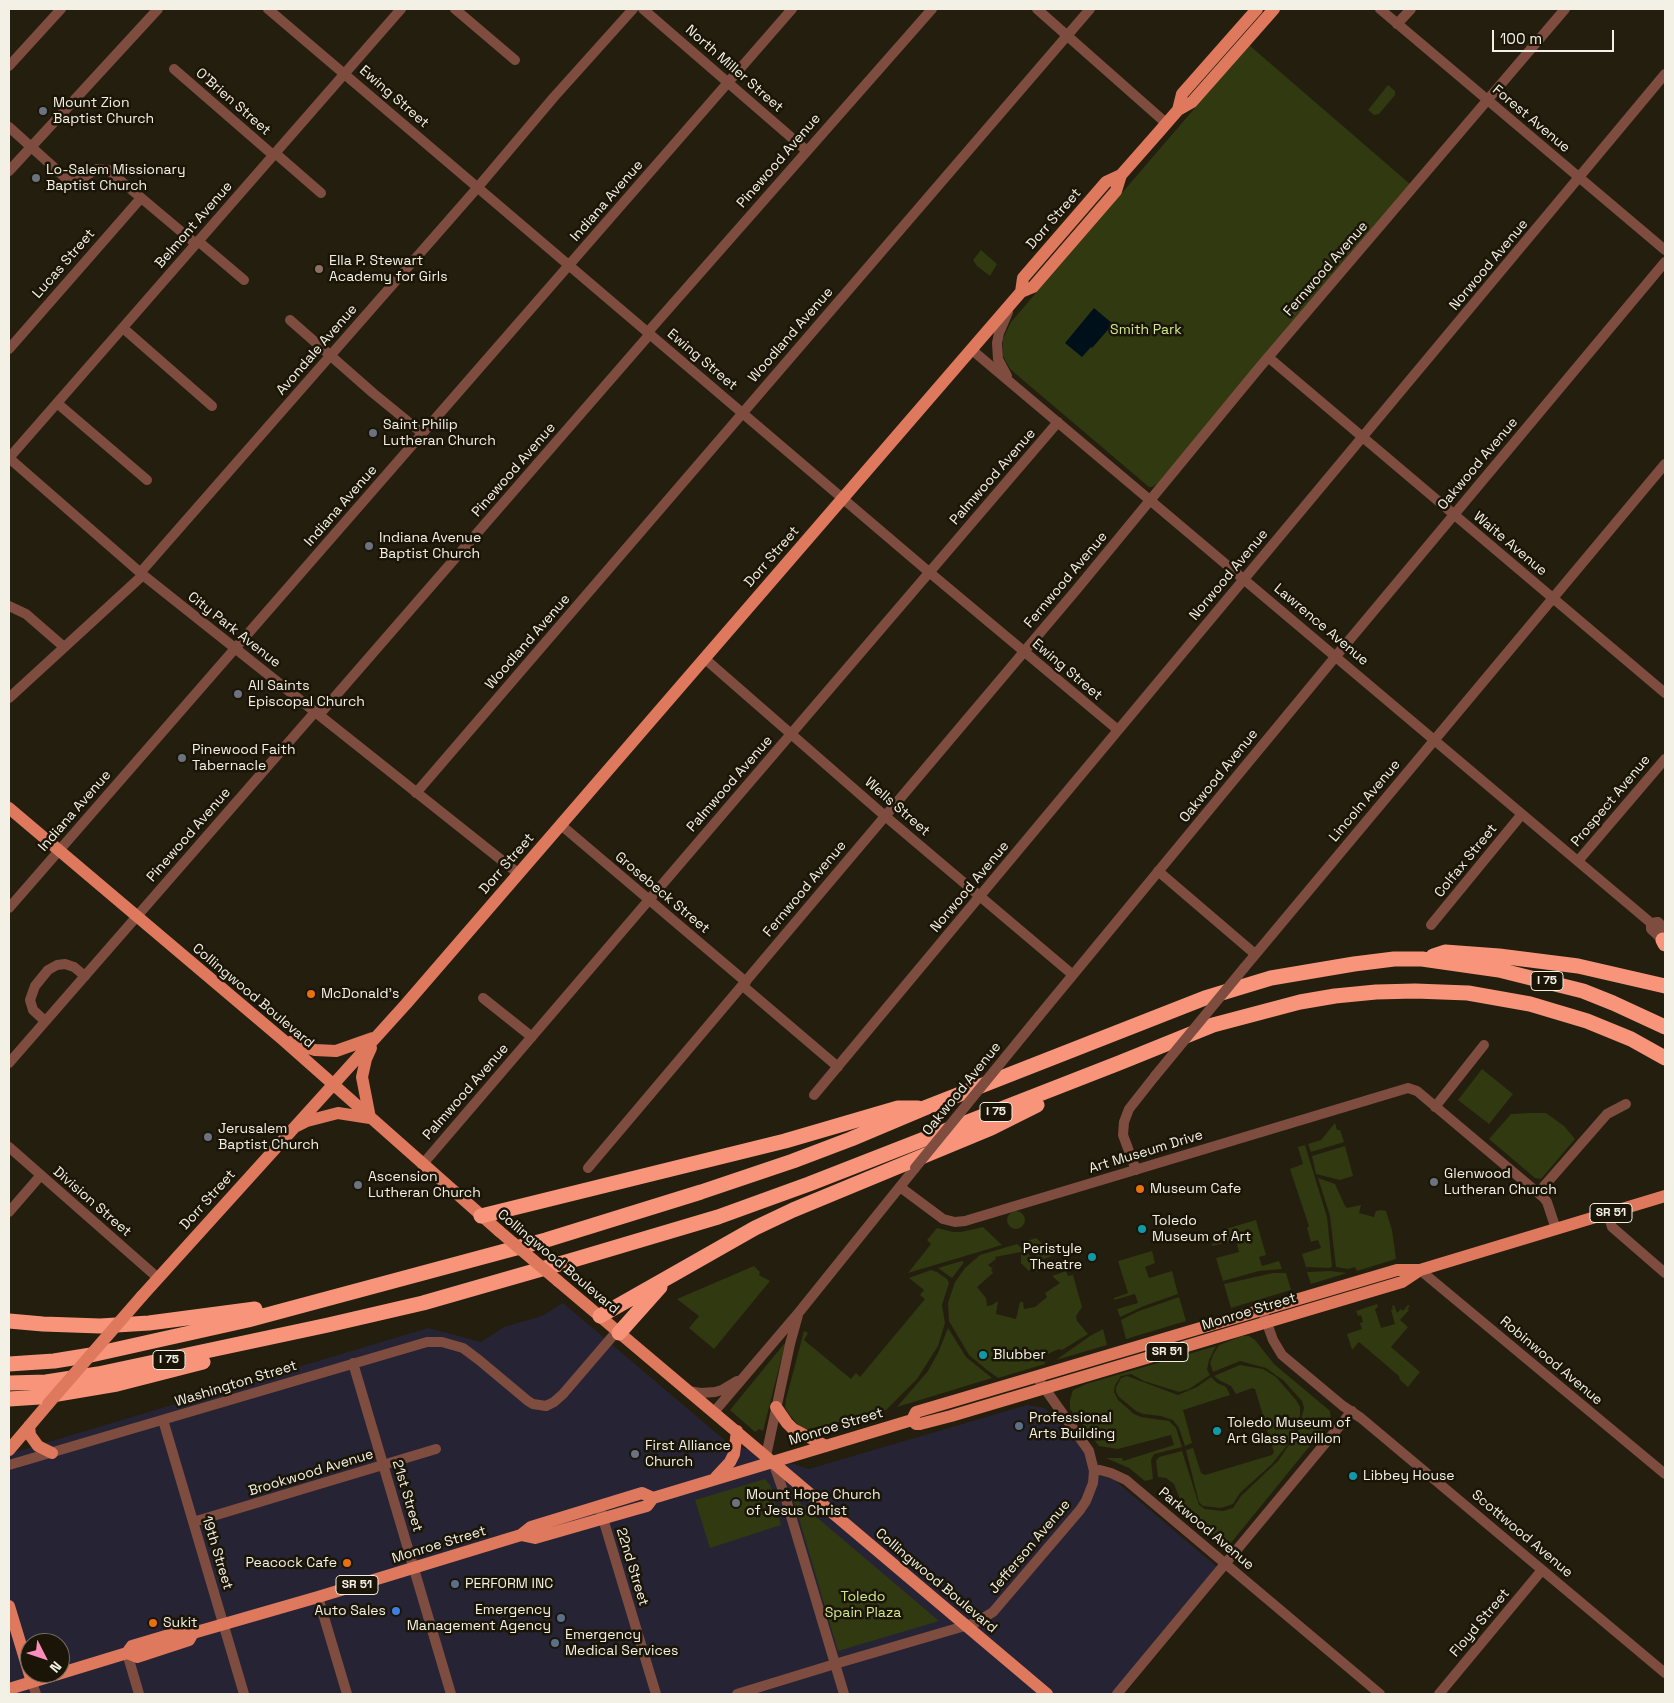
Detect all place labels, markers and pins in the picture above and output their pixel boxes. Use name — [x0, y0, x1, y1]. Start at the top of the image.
place label: Mount Zion Baptist Church — [53, 95, 154, 128]
marker: Mount Zion Baptist Church — [37, 105, 49, 117]
place label: Lo-Salem Missionary Baptist Church — [46, 162, 185, 194]
marker: Lo-Salem Missionary Baptist Church — [30, 172, 42, 184]
place label: Ella P. Stewart Academy for Girls — [329, 253, 448, 286]
marker: Ella P. Stewart Academy for Girls — [313, 263, 325, 275]
place label: Saint Philip Lutheran Church — [383, 417, 496, 450]
marker: Saint Philip Lutheran Church — [367, 427, 379, 439]
place label: Indiana Avenue Baptist Church — [379, 530, 481, 562]
marker: Indiana Avenue Baptist Church — [363, 540, 375, 552]
place label: All Saints Episcopal Church — [248, 678, 365, 710]
marker: All Saints Episcopal Church — [232, 688, 244, 700]
place label: Pinewood Faith Tabernacle — [192, 742, 296, 774]
marker: Pinewood Faith Tabernacle — [176, 752, 188, 764]
place label: McDonald's — [321, 986, 399, 1002]
marker: McDonald's — [305, 988, 317, 1000]
place label: Jerusalem Baptist Church — [218, 1121, 319, 1154]
marker: Jerusalem Baptist Church — [202, 1131, 214, 1143]
place label: Glenwood Lutheran Church — [1444, 1166, 1557, 1198]
place label: Ascension Lutheran Church — [368, 1169, 481, 1202]
marker: Glenwood Lutheran Church — [1428, 1176, 1440, 1188]
marker: Ascension Lutheran Church — [352, 1179, 364, 1191]
place label: Museum Cafe — [1150, 1181, 1241, 1197]
marker: Museum Cafe — [1134, 1183, 1146, 1195]
place label: Toledo Museum of Art — [1152, 1213, 1251, 1246]
marker: Toledo Museum of Art — [1136, 1223, 1148, 1235]
place label: Peristyle Theatre — [1023, 1241, 1082, 1274]
marker: Peristyle Theatre — [1086, 1251, 1098, 1263]
place label: Blubber — [993, 1347, 1046, 1363]
marker: Blubber — [977, 1349, 989, 1361]
place label: Professional Arts Building — [1029, 1410, 1115, 1442]
place label: Toledo Museum of Art Glass Pavillon — [1227, 1415, 1351, 1448]
marker: Professional Arts Building — [1013, 1420, 1025, 1432]
marker: Toledo Museum of Art Glass Pavillon — [1211, 1425, 1223, 1437]
place label: First Alliance Church — [645, 1438, 731, 1470]
marker: First Alliance Church — [629, 1448, 641, 1460]
place label: Libbey House — [1363, 1468, 1455, 1484]
marker: Libbey House — [1347, 1470, 1359, 1482]
place label: Mount Hope Church of Jesus Christ — [746, 1487, 880, 1520]
marker: Mount Hope Church of Jesus Christ — [730, 1497, 742, 1509]
place label: Peacock Cafe — [245, 1555, 337, 1571]
marker: Peacock Cafe — [341, 1557, 353, 1569]
place label: PERFORM INC — [465, 1576, 553, 1592]
marker: PERFORM INC — [449, 1578, 461, 1590]
place label: Emergency Management Agency — [407, 1602, 551, 1634]
place label: Auto Sales — [314, 1603, 386, 1619]
marker: Auto Sales — [390, 1605, 402, 1617]
marker: Emergency Management Agency — [555, 1612, 567, 1624]
place label: Sukit — [163, 1615, 198, 1631]
marker: Sukit — [147, 1617, 159, 1629]
place label: Emergency Medical Services — [565, 1627, 678, 1660]
marker: Emergency Medical Services — [549, 1637, 561, 1649]

